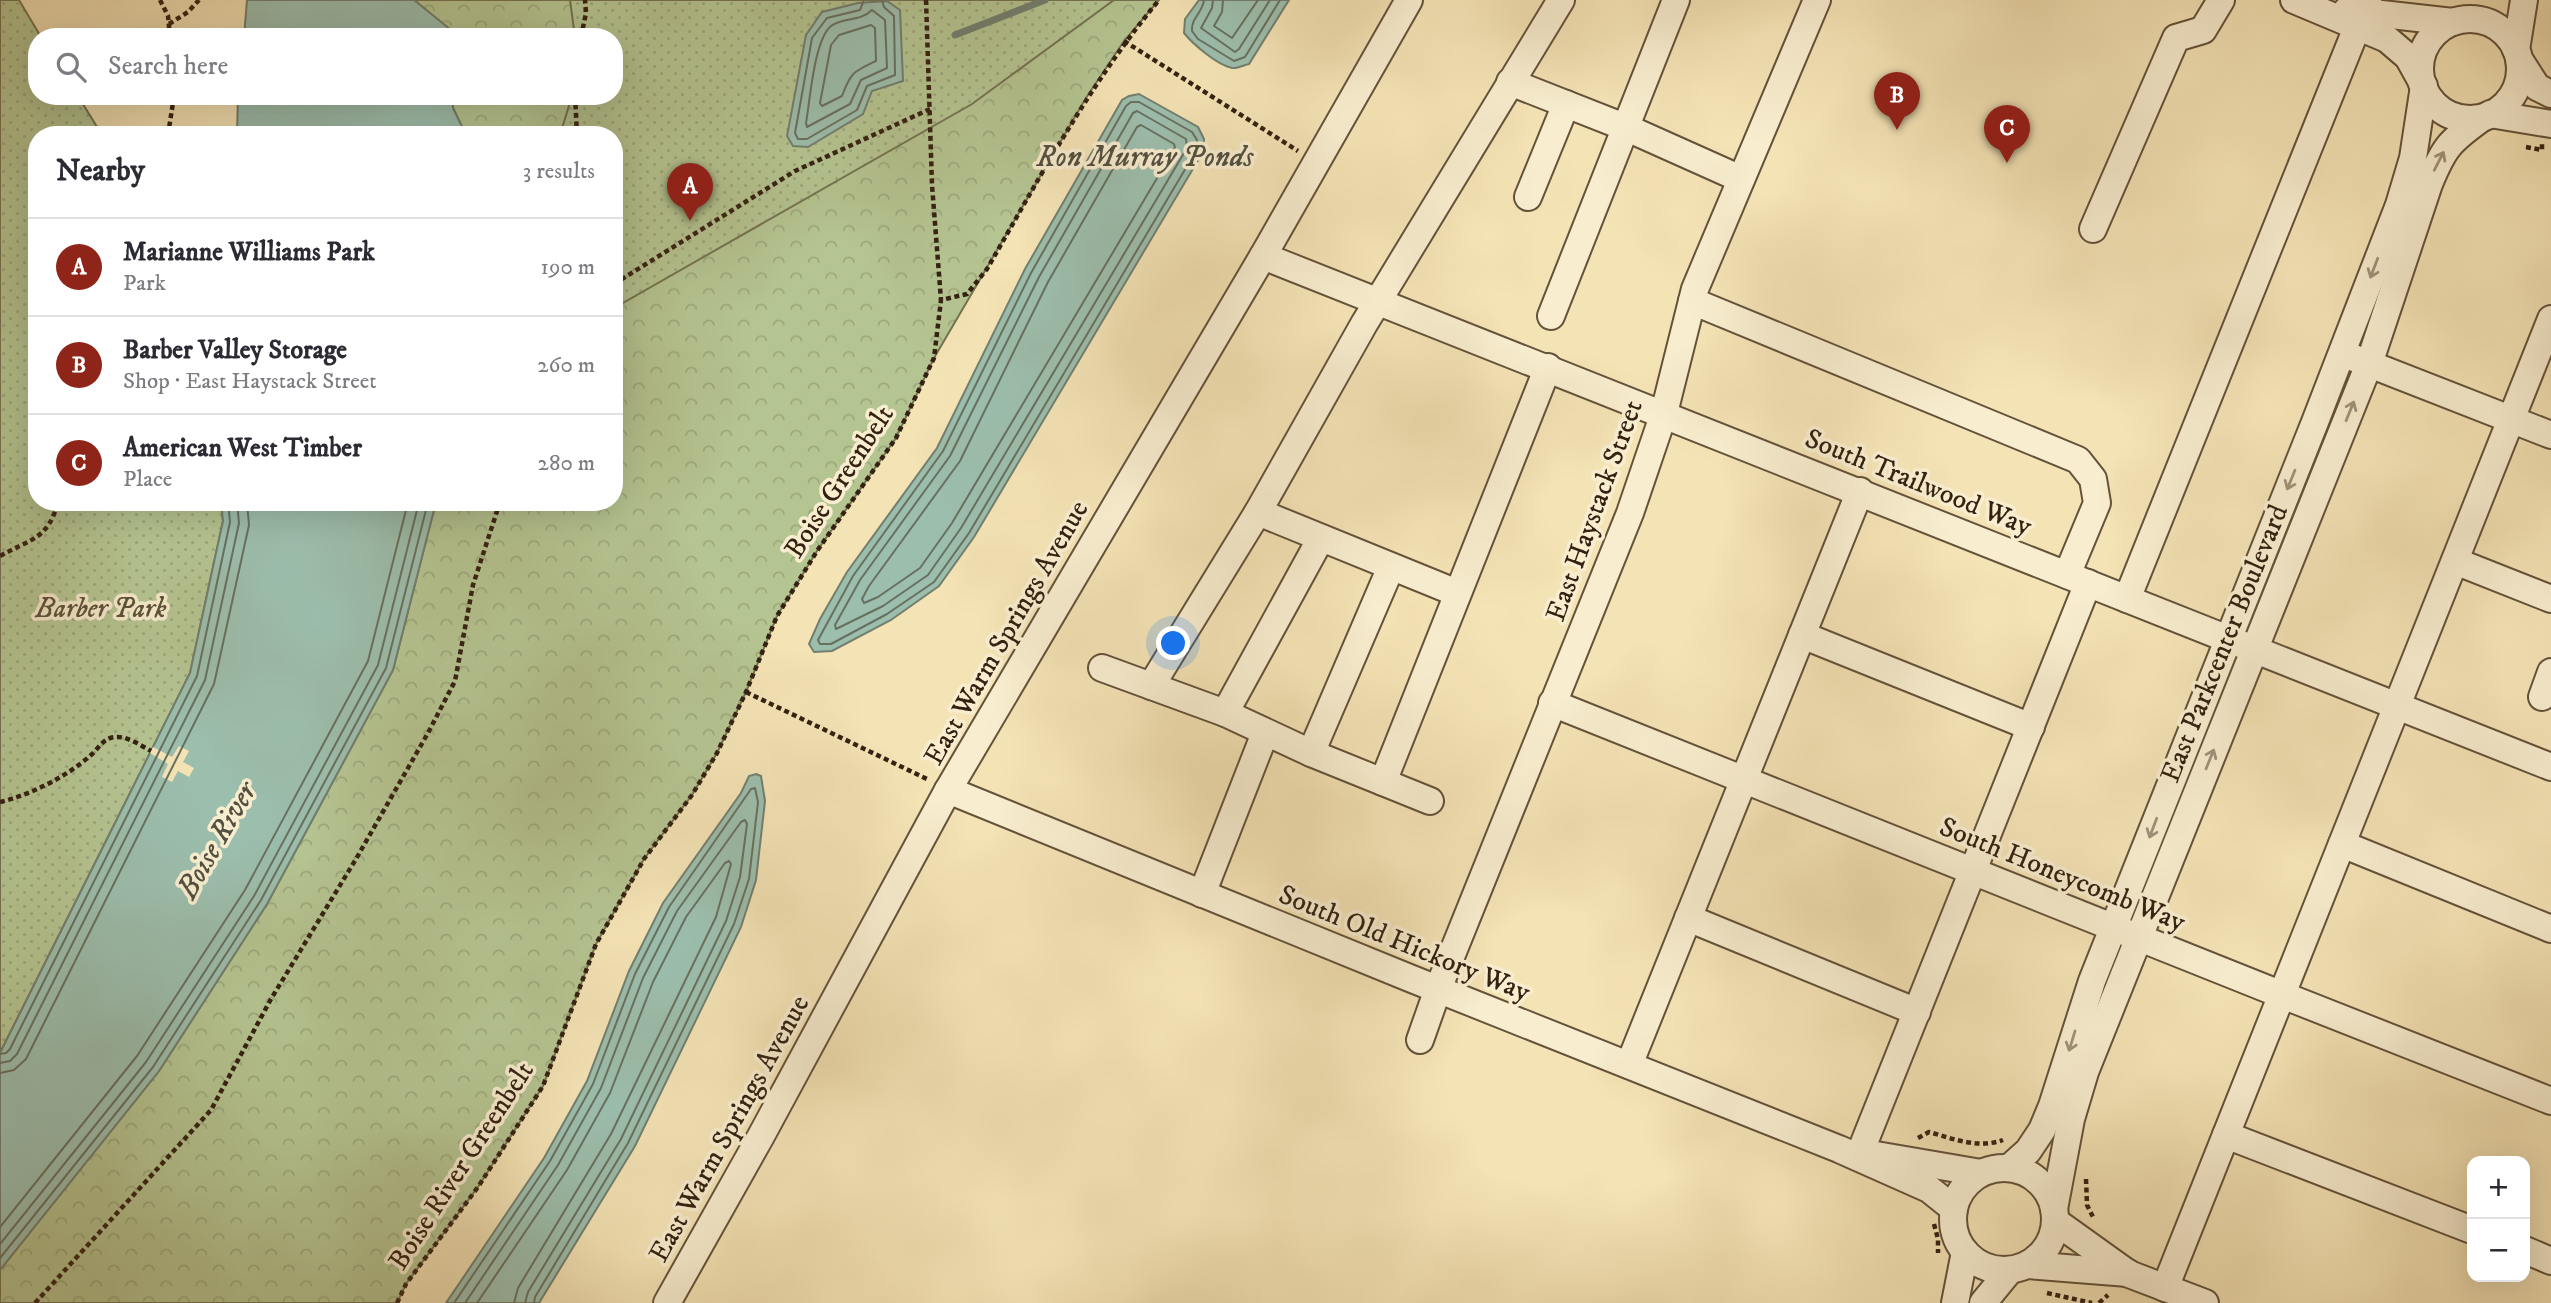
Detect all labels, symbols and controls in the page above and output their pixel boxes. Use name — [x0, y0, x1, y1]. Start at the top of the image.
search box — [28, 28, 623, 105]
icon: search — [52, 48, 90, 86]
text: Search here — [108, 50, 228, 83]
pin: B — [1874, 72, 1920, 130]
pin: C — [1984, 105, 2030, 163]
water label: Ron Murray Ponds — [1036, 139, 1254, 176]
one-way arrow — [2433, 152, 2447, 172]
text: Nearby — [56, 153, 145, 190]
text: 3 results — [523, 157, 595, 186]
pin: A — [667, 163, 713, 221]
text: Marianne Williams Park — [123, 236, 375, 269]
text: A — [72, 253, 86, 282]
text: 190 m — [541, 253, 595, 282]
one-way arrow — [2366, 257, 2379, 279]
text: Park — [123, 269, 166, 298]
text: Barber Valley Storage — [123, 334, 347, 367]
text: B — [72, 351, 86, 380]
text: 260 m — [537, 351, 595, 380]
text: Shop · East Haystack Street — [123, 367, 377, 396]
street label: East Haystack Street — [1538, 395, 1651, 626]
street label: Boise Greenbelt — [777, 399, 902, 565]
one-way arrow — [2344, 401, 2357, 423]
street label: South Trailwood Way — [1800, 421, 2038, 544]
text: American West Timber — [123, 432, 362, 465]
text: C — [71, 449, 87, 478]
text: 280 m — [538, 449, 595, 478]
text: Place — [123, 465, 172, 494]
one-way arrow — [2284, 469, 2297, 491]
street label: East Warm Springs Avenue — [916, 494, 1096, 771]
street label: East Parkcenter Boulevard — [2153, 500, 2296, 788]
park label: Barber Park — [34, 591, 167, 626]
your location — [1156, 626, 1190, 660]
one-way arrow — [2204, 748, 2217, 770]
water label: Boise River — [169, 774, 267, 906]
street label: South Honeycomb Way — [1934, 809, 2191, 940]
one-way arrow — [2145, 817, 2158, 839]
street label: South Old Hickory Way — [1274, 877, 1536, 1010]
street label: East Warm Springs Avenue — [641, 989, 817, 1268]
one-way arrow — [2065, 1030, 2078, 1052]
street label: Boise River Greenbelt — [381, 1055, 542, 1277]
map controls — [2467, 1156, 2530, 1282]
button: + — [2467, 1156, 2530, 1219]
button: − — [2467, 1219, 2530, 1282]

